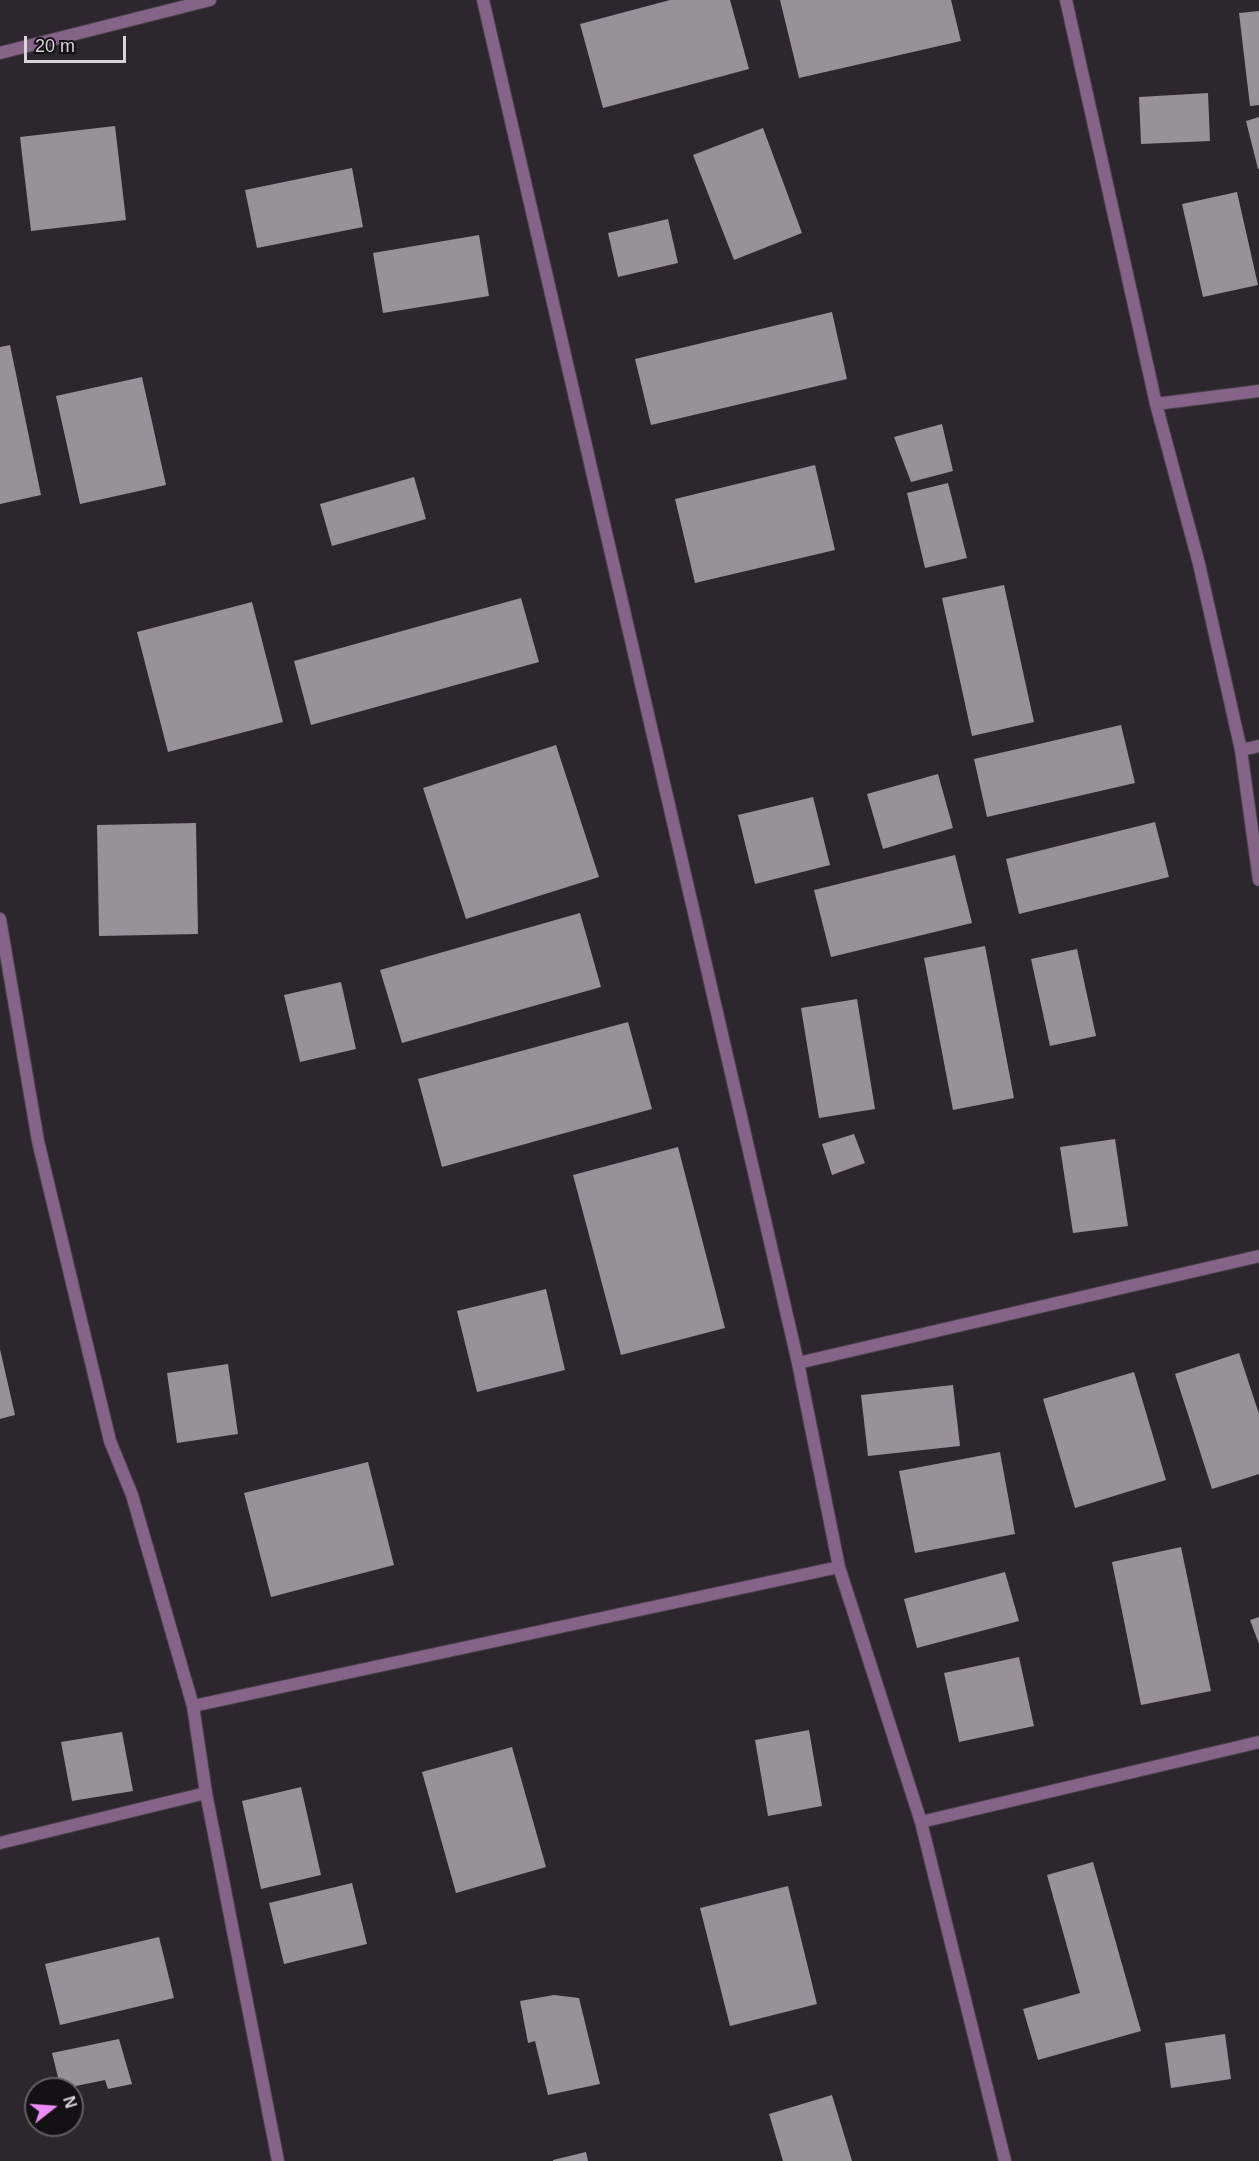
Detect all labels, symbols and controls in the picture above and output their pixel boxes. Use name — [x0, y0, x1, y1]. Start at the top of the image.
scale bar — [27, 24, 129, 62]
text: 20 m — [35, 36, 75, 56]
north arrow — [24, 2077, 84, 2137]
text: N — [60, 2094, 80, 2110]

